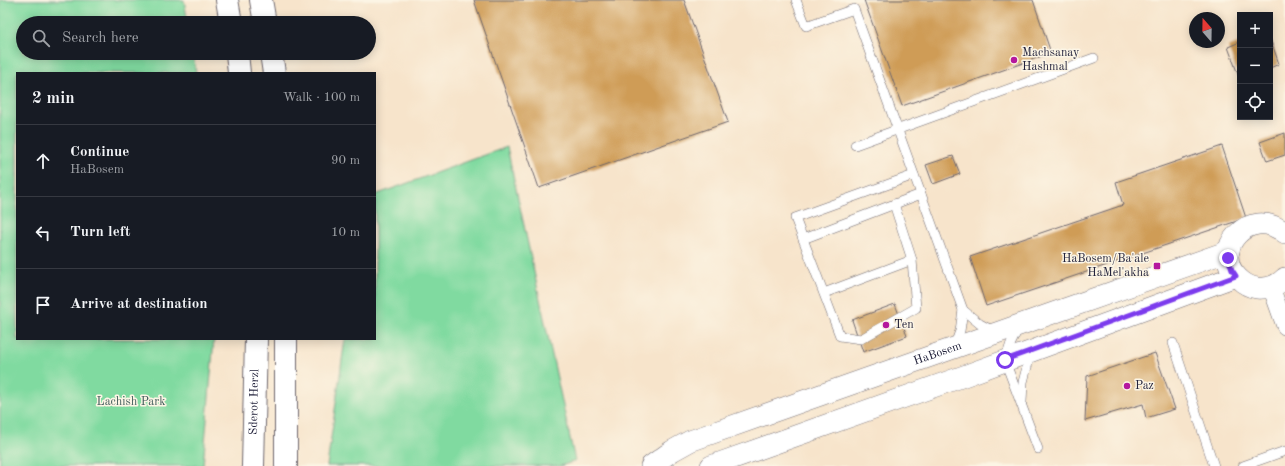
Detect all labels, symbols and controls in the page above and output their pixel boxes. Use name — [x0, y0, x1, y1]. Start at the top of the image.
north arrow — [1189, 12, 1225, 48]
map controls — [1237, 12, 1273, 120]
button: + — [1237, 12, 1273, 48]
search box — [16, 16, 376, 60]
icon: search — [30, 27, 52, 49]
text: Search here — [62, 31, 139, 46]
place label: Machsanay Hashmal — [1022, 47, 1080, 73]
button: − — [1237, 48, 1273, 84]
marker: Machsanay Hashmal — [1009, 55, 1019, 65]
button: locate — [1237, 84, 1273, 120]
text: 2 min — [32, 90, 75, 107]
text: Walk · 100 m — [283, 91, 360, 104]
text: Continue — [70, 145, 129, 160]
icon: ahead — [32, 150, 54, 172]
text: 90 m — [331, 154, 360, 167]
text: HaBosem — [70, 163, 124, 176]
icon: left — [32, 222, 54, 244]
text: Turn left — [70, 225, 130, 240]
text: 10 m — [331, 226, 360, 239]
route end — [1219, 249, 1237, 267]
place label: HaBosem/Ba'ale HaMel'akha — [1062, 253, 1149, 279]
marker: HaBosem/Ba'ale HaMel'akha — [1152, 261, 1162, 271]
icon: arrive — [32, 294, 54, 316]
text: Arrive at destination — [70, 297, 208, 312]
place label: Ten — [894, 319, 914, 331]
marker: Ten — [881, 320, 891, 330]
street label: HaBosem — [912, 340, 964, 368]
route start — [996, 351, 1014, 369]
street label: Sderot Herzl — [248, 369, 261, 435]
place label: Paz — [1135, 380, 1154, 392]
marker: Paz — [1122, 381, 1132, 391]
park label: Lachish Park — [97, 396, 165, 408]

